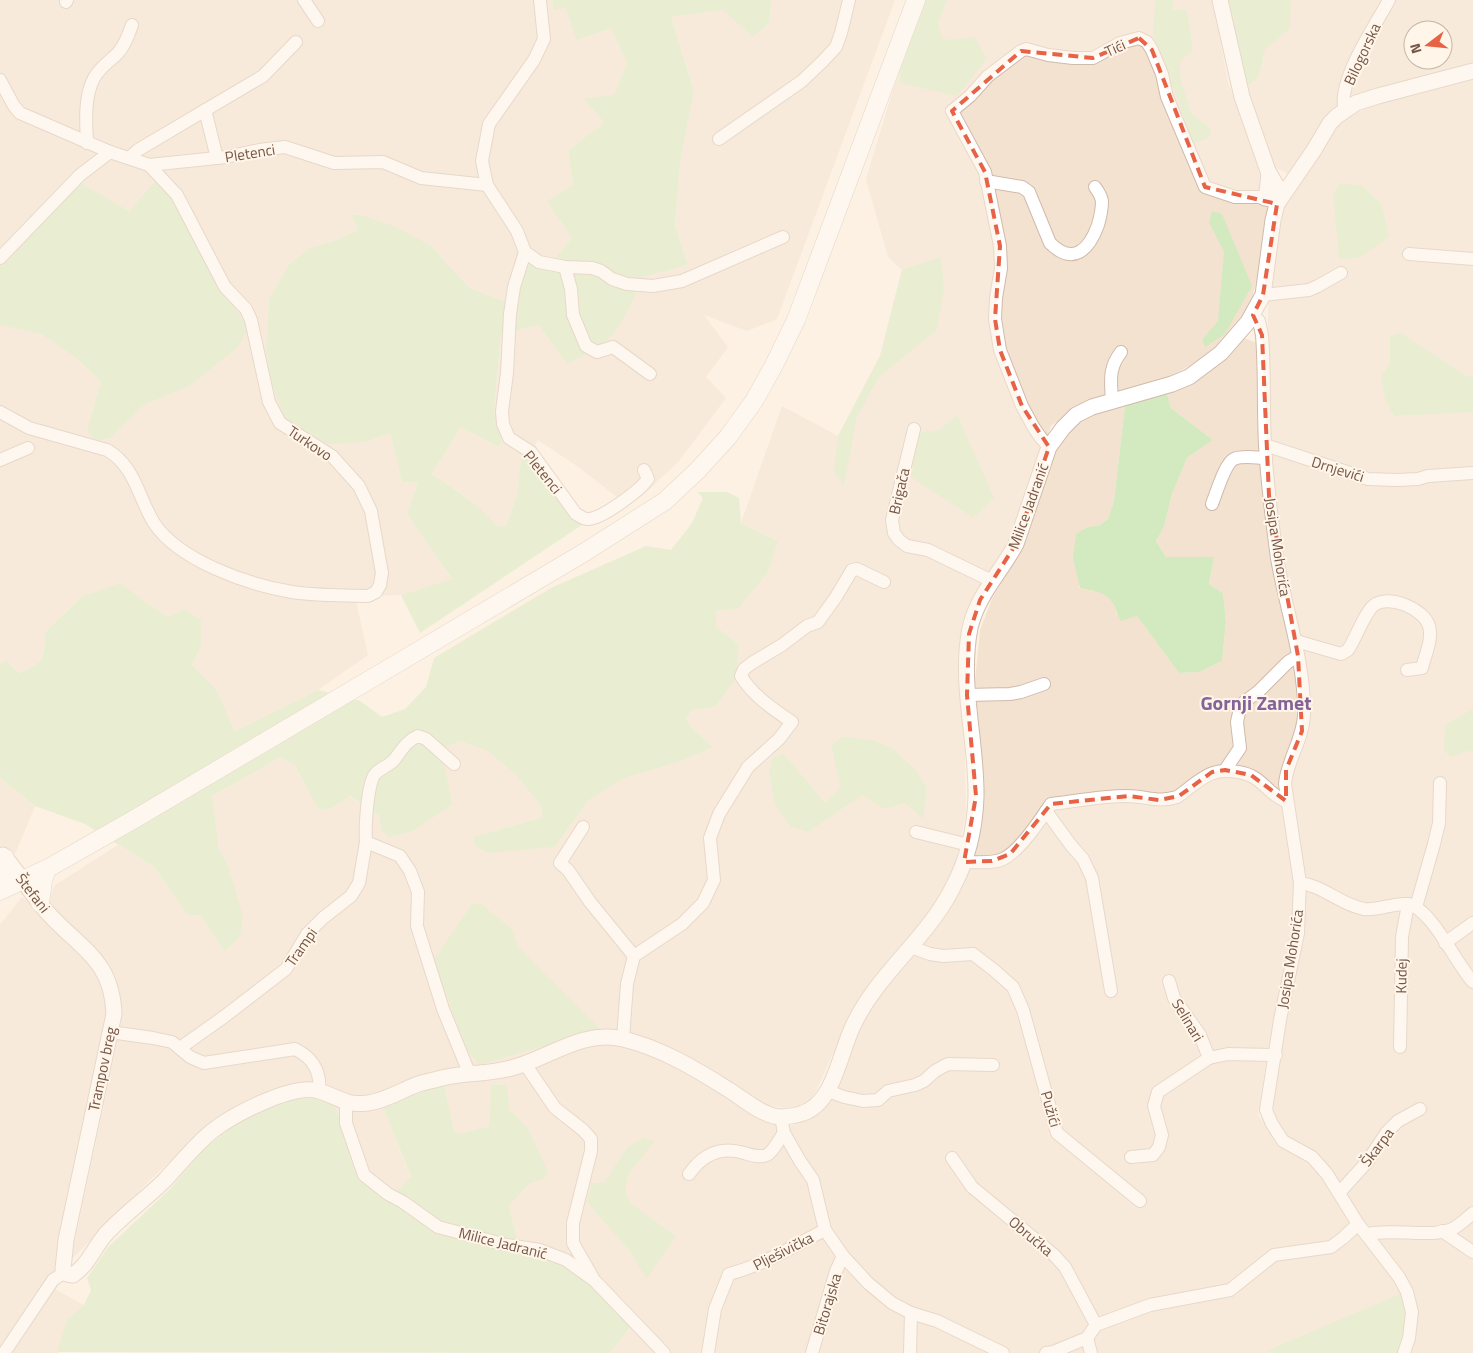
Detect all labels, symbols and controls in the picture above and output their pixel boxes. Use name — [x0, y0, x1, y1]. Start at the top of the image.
street label: Bilogorska — [1338, 19, 1387, 89]
north arrow — [1403, 20, 1453, 70]
street label: Tići — [1101, 33, 1129, 63]
text: N — [1404, 41, 1426, 56]
street label: Pletenci — [223, 138, 277, 168]
street label: Turkovo — [283, 420, 337, 466]
street label: Pletenci — [518, 445, 568, 499]
street label: Drnjevići — [1309, 450, 1367, 488]
street label: Milice Jadranić — [1002, 460, 1054, 552]
street label: Brigača — [883, 465, 916, 516]
street label: Josipa Mohorića — [1259, 496, 1297, 599]
district label: Gornji Zamet — [1200, 687, 1312, 718]
street label: Štefani — [10, 868, 56, 918]
street label: Josipa Mohorića — [1271, 907, 1309, 1010]
street label: Trampi — [279, 923, 323, 971]
street label: Kudej — [1389, 958, 1413, 994]
street label: Selinari — [1166, 994, 1210, 1046]
street label: Trampov breg — [82, 1024, 122, 1114]
street label: Pužići — [1035, 1088, 1067, 1130]
street label: Škarpa — [1355, 1122, 1400, 1171]
street label: Obručka — [1004, 1210, 1059, 1262]
street label: Milice Jadranić — [456, 1221, 550, 1265]
street label: Plješivička — [749, 1226, 818, 1276]
street label: Bitorajska — [807, 1270, 847, 1338]

